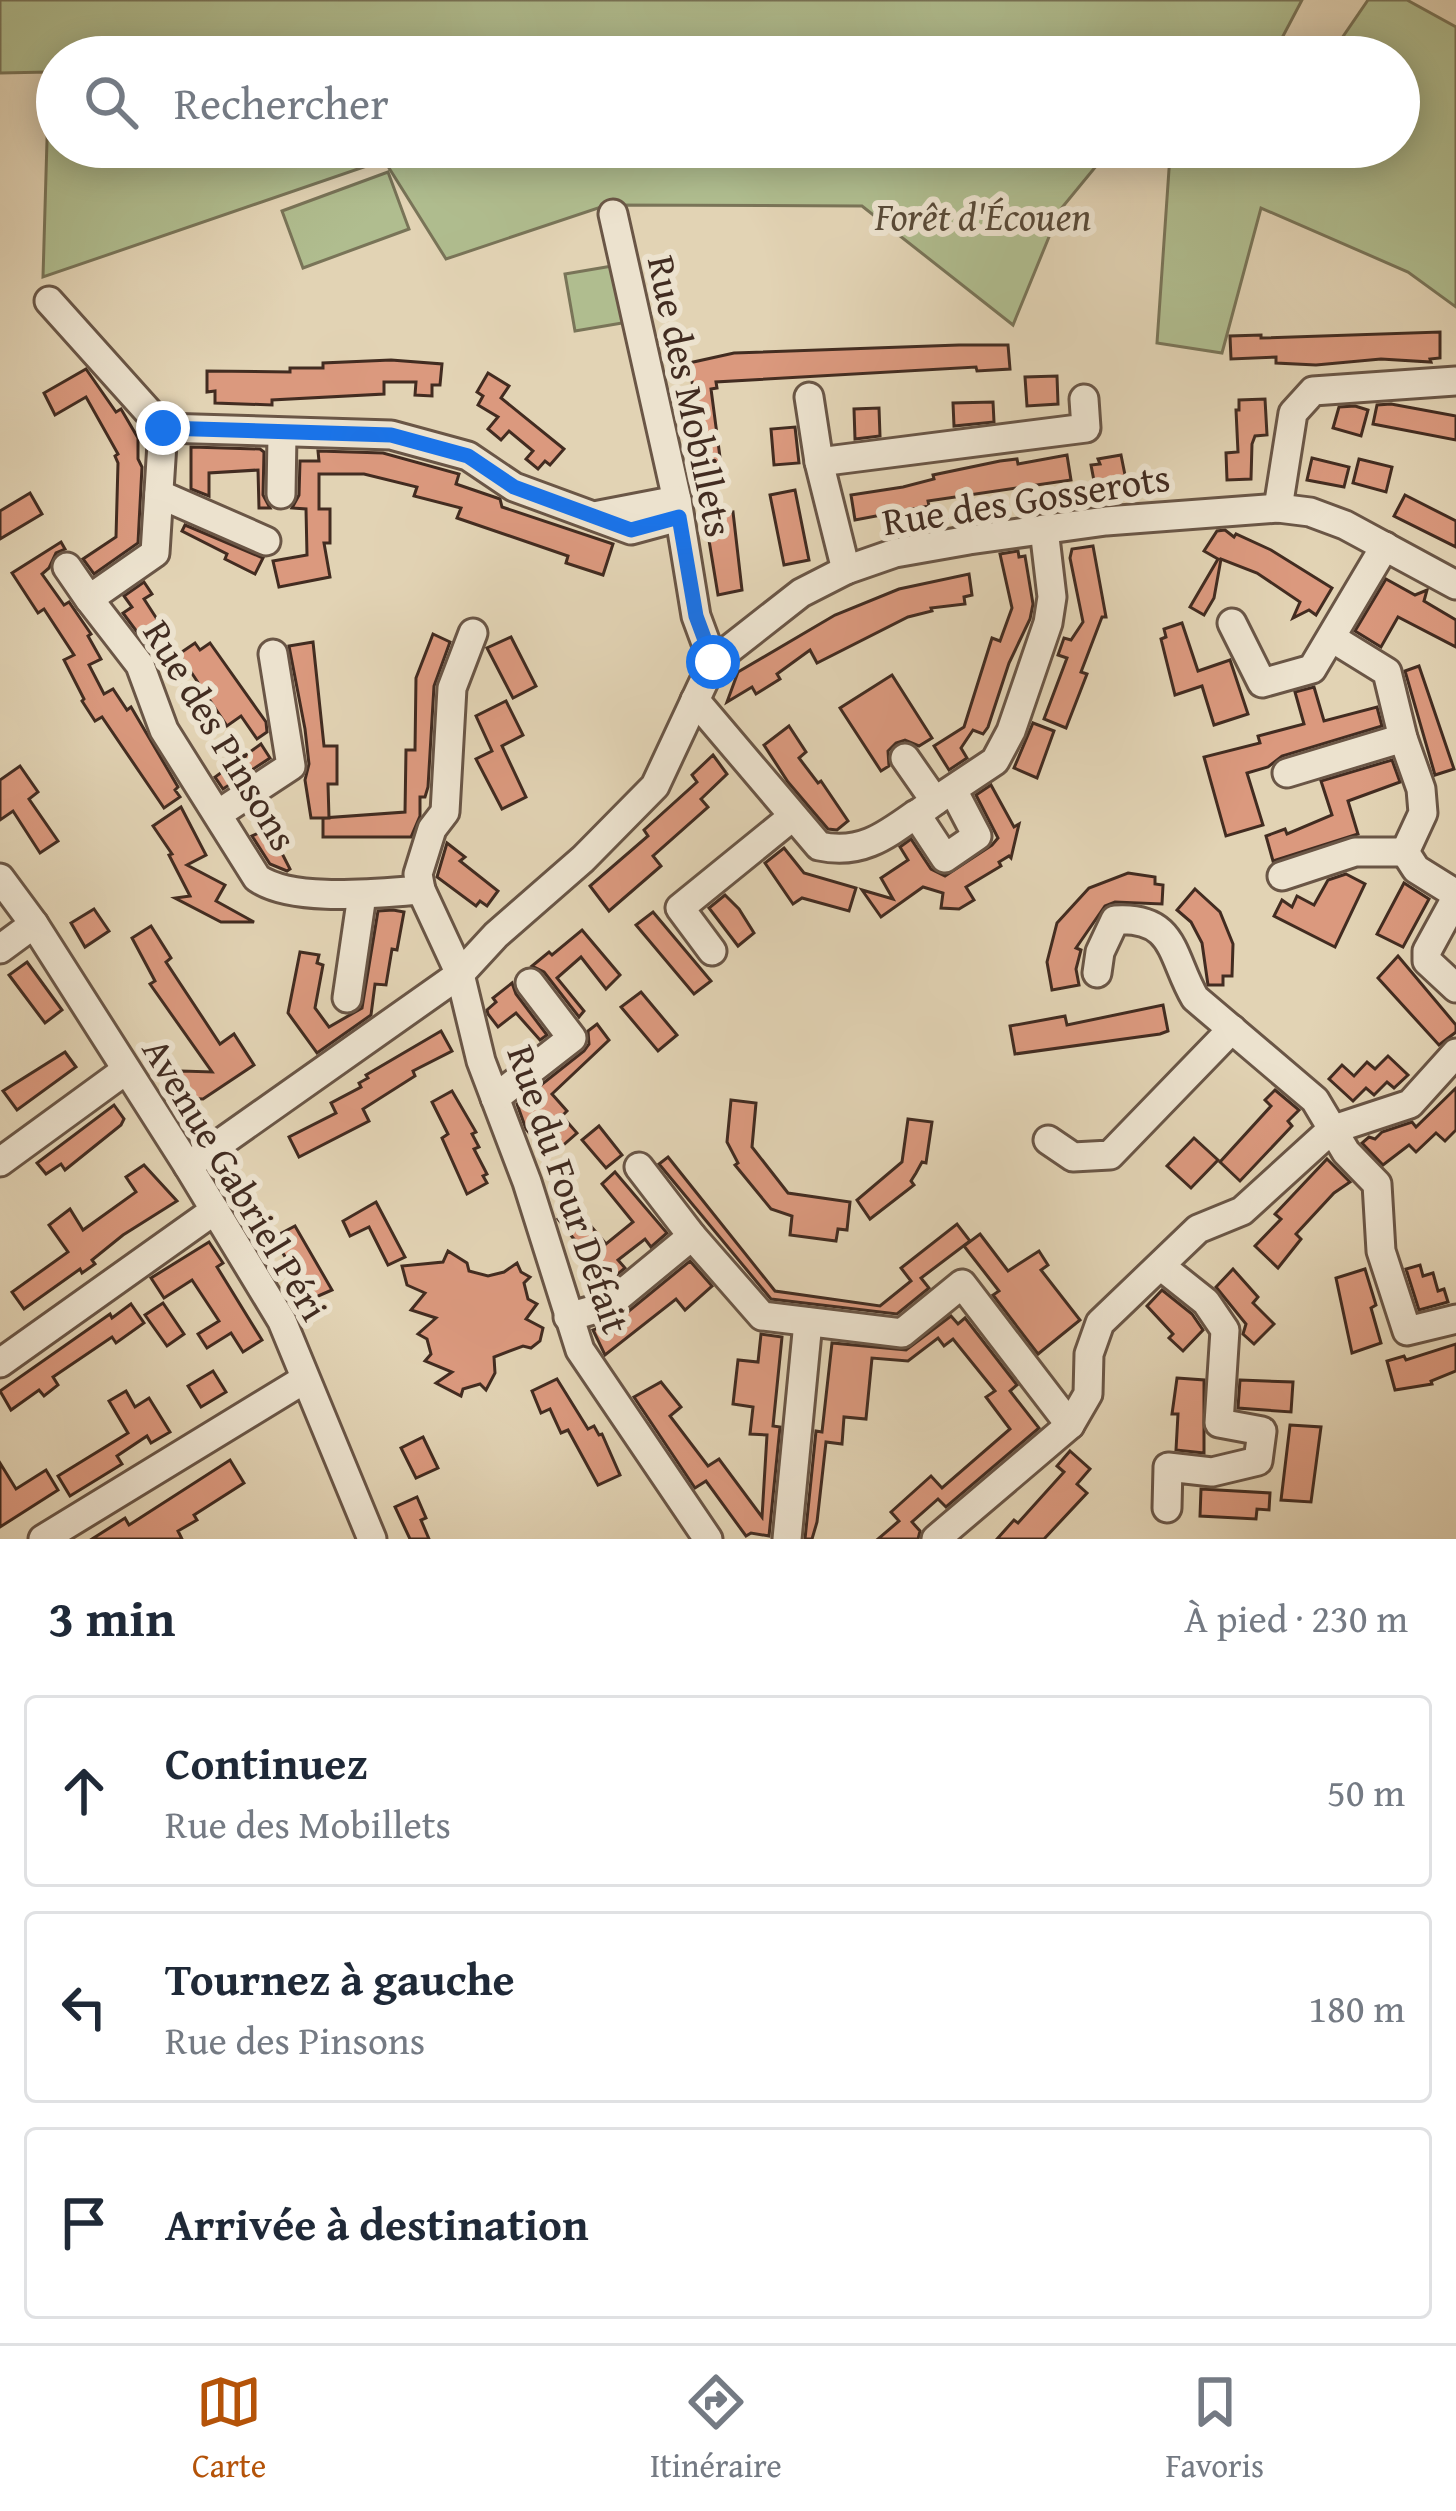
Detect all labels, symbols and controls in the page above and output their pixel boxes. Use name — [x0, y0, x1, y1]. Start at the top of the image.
search box — [36, 36, 1420, 168]
icon: search — [78, 69, 144, 135]
text: Rechercher — [174, 70, 389, 135]
park label: Forêt d'Écouen — [874, 187, 1091, 244]
street label: Rue des Mobillets — [634, 250, 749, 542]
route end — [136, 401, 190, 455]
street label: Rue des Gosserots — [878, 448, 1174, 549]
street label: Rue des Pinsons — [130, 609, 313, 861]
route start — [686, 635, 740, 689]
street label: Avenue Gabriel Péri — [129, 1026, 344, 1331]
street label: Rue du Four Défait — [493, 1037, 646, 1341]
text: 3 min — [48, 1580, 175, 1655]
text: À pied · 230 m — [1184, 1589, 1408, 1646]
text: Continuez — [165, 1730, 368, 1795]
icon: ahead — [51, 1758, 117, 1824]
text: 50 m — [1327, 1763, 1405, 1820]
text: Rue des Mobillets — [165, 1795, 451, 1852]
text: Tournez à gauche — [165, 1946, 515, 2011]
icon: left — [51, 1974, 117, 2040]
text: 180 m — [1308, 1979, 1405, 2036]
text: Rue des Pinsons — [165, 2011, 425, 2068]
icon: arrive — [51, 2190, 117, 2256]
text: Arrivée à destination — [165, 2191, 589, 2256]
tab: Carte — [192, 2369, 266, 2489]
tab: Itinéraire — [650, 2369, 782, 2489]
tab: Favoris — [1166, 2369, 1264, 2489]

